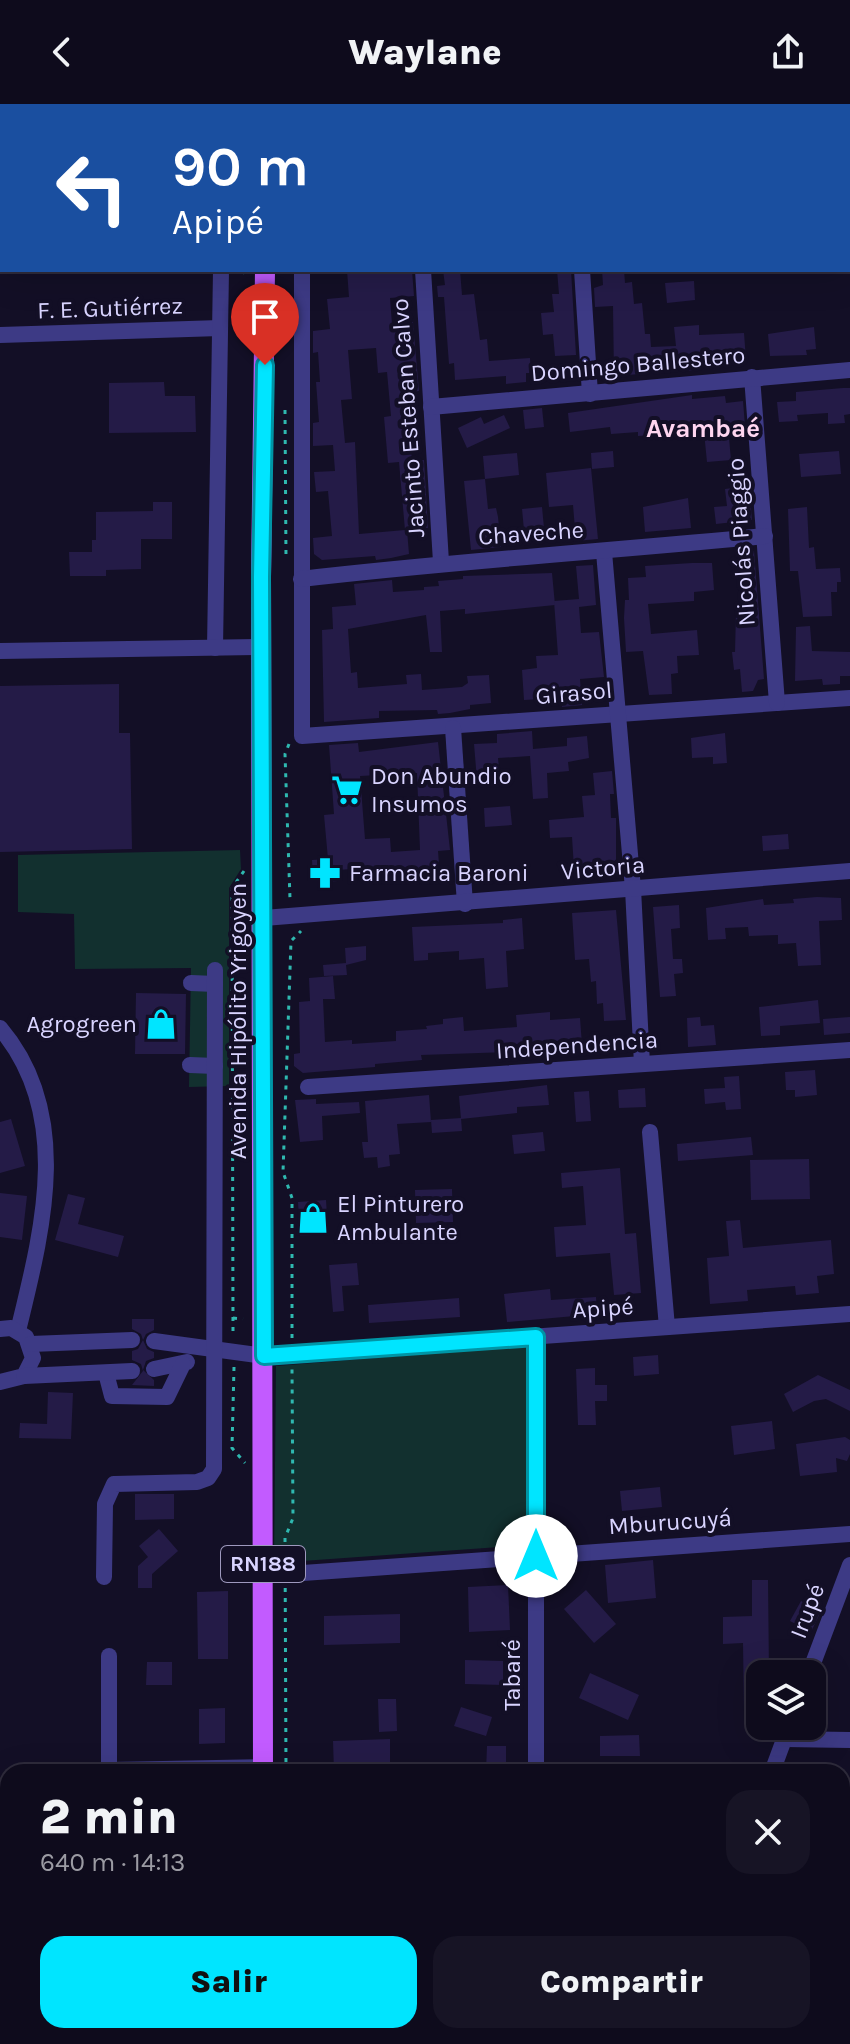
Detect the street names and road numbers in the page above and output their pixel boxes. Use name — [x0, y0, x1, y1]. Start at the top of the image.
street label: F. E. Gutiérrez — [37, 291, 183, 325]
street label: Jacinto Esteban Calvo — [386, 297, 430, 539]
street label: Domingo Ballestero — [530, 341, 746, 387]
street label: Nicolás Piaggio — [721, 457, 761, 627]
street label: Chaveche — [477, 515, 585, 551]
street label: Girasol — [534, 676, 614, 710]
street label: Victoria — [560, 850, 646, 886]
street label: Avenida Hipólito Yrigoyen — [224, 883, 252, 1159]
street label: Independencia — [495, 1025, 659, 1065]
street label: Apipé — [571, 1292, 635, 1324]
street label: Mburucuyá — [607, 1504, 733, 1540]
road number: RN188 — [221, 1546, 305, 1582]
street label: Irupé — [784, 1580, 830, 1642]
street label: Tabaré — [498, 1639, 526, 1711]

